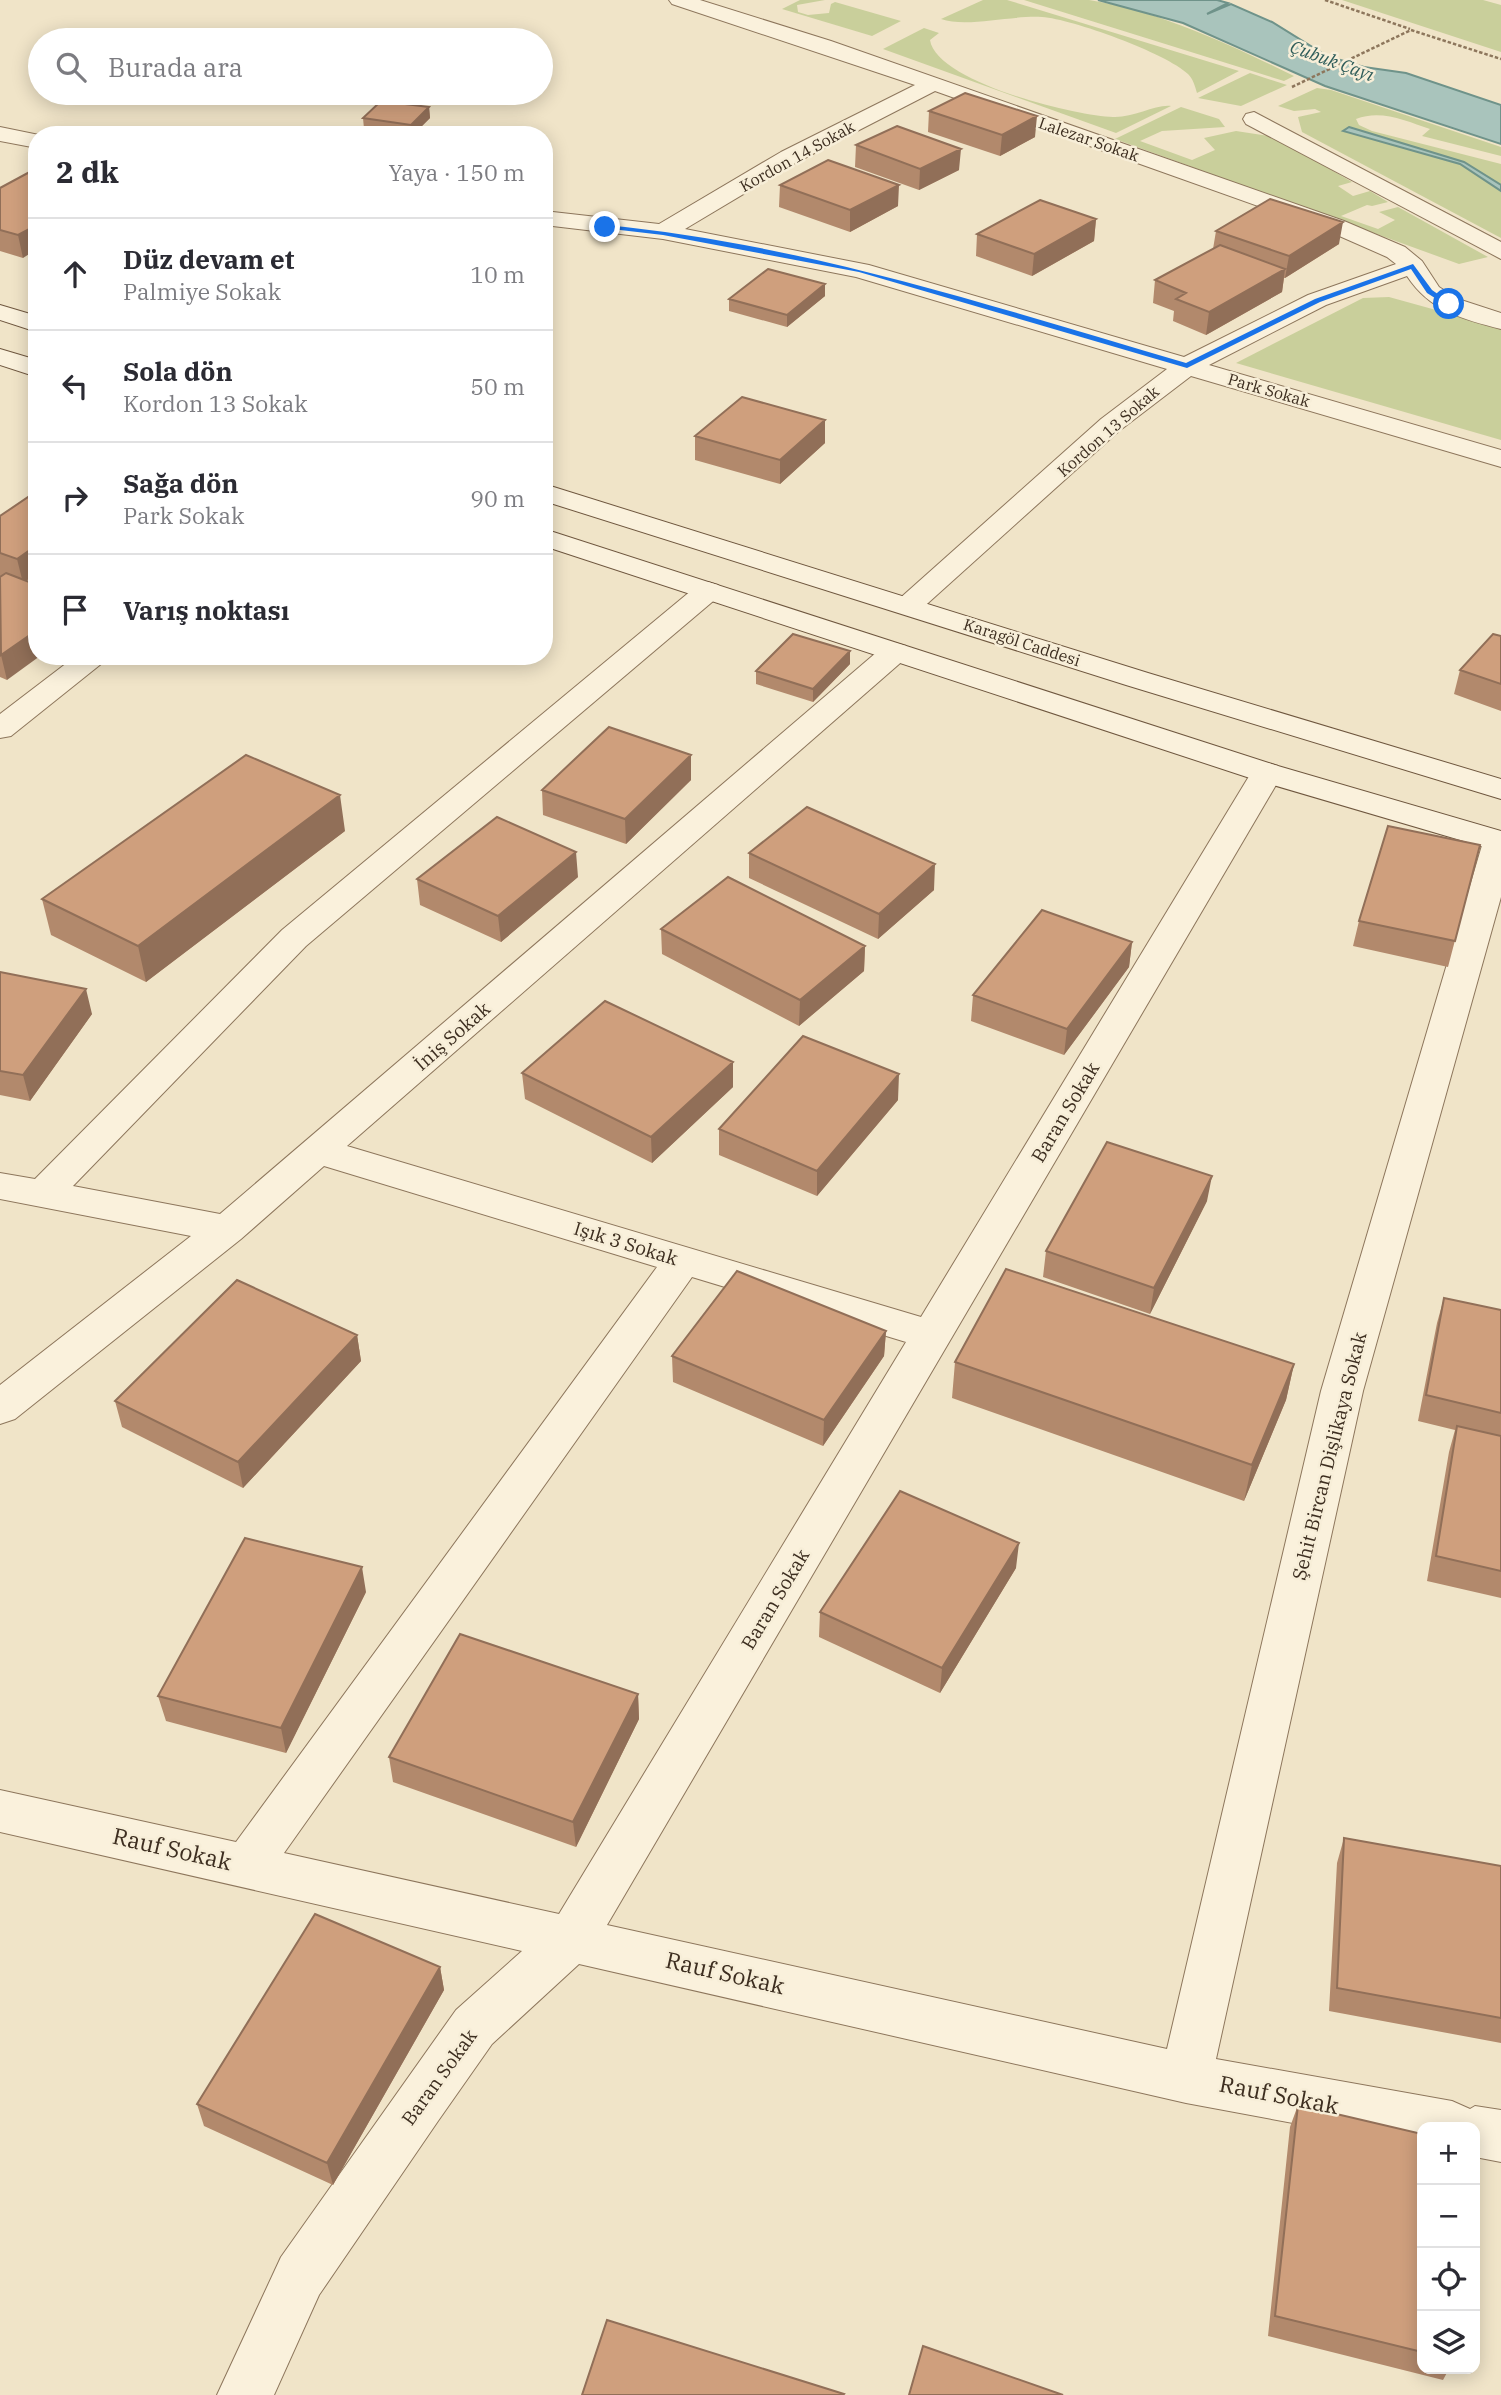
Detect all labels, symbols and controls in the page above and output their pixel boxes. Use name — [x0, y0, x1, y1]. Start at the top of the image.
search box — [28, 28, 553, 105]
water label: Çubuk Çayı — [1287, 35, 1378, 87]
icon: search — [52, 48, 90, 86]
text: Burada ara — [108, 50, 243, 84]
street label: Lalezar Sokak — [1036, 112, 1143, 166]
street label: Kordon 14 Sokak — [736, 116, 859, 196]
text: 2 dk — [56, 152, 119, 191]
text: Yaya · 150 m — [388, 157, 525, 187]
route end — [589, 211, 620, 242]
text: Düz devam et — [123, 242, 294, 276]
icon: ahead — [56, 255, 94, 293]
text: 10 m — [470, 259, 525, 289]
text: Palmiye Sokak — [123, 276, 281, 306]
route start — [1433, 288, 1464, 319]
text: Sola dön — [123, 354, 233, 388]
icon: left — [56, 367, 94, 405]
street label: Park Sokak — [1226, 369, 1313, 411]
text: 50 m — [470, 371, 525, 401]
street label: Kordon 13 Sokak — [1053, 381, 1164, 481]
text: Kordon 13 Sokak — [123, 388, 308, 418]
text: Sağa dön — [123, 466, 239, 500]
icon: right — [56, 479, 94, 517]
text: 90 m — [470, 483, 525, 513]
text: Park Sokak — [123, 500, 244, 530]
icon: arrive — [56, 591, 94, 629]
text: Varış noktası — [123, 593, 289, 627]
street label: Karagöl Caddesi — [961, 614, 1083, 670]
street label: İniş Sokak — [409, 996, 495, 1076]
street label: Baran Sokak — [1026, 1057, 1104, 1167]
street label: Işık 3 Sokak — [571, 1216, 681, 1270]
street label: Şehit Bircan Dişlikaya Sokak — [1287, 1329, 1371, 1583]
street label: Baran Sokak — [736, 1544, 814, 1654]
street label: Rauf Sokak — [110, 1820, 235, 1876]
street label: Rauf Sokak — [663, 1944, 788, 2000]
street label: Baran Sokak — [396, 2024, 482, 2130]
street label: Rauf Sokak — [1217, 2068, 1342, 2120]
map controls — [1417, 2122, 1480, 2374]
button: + — [1417, 2122, 1480, 2185]
button: − — [1417, 2185, 1480, 2248]
button: locate — [1417, 2248, 1480, 2311]
button: layers — [1417, 2311, 1480, 2374]

